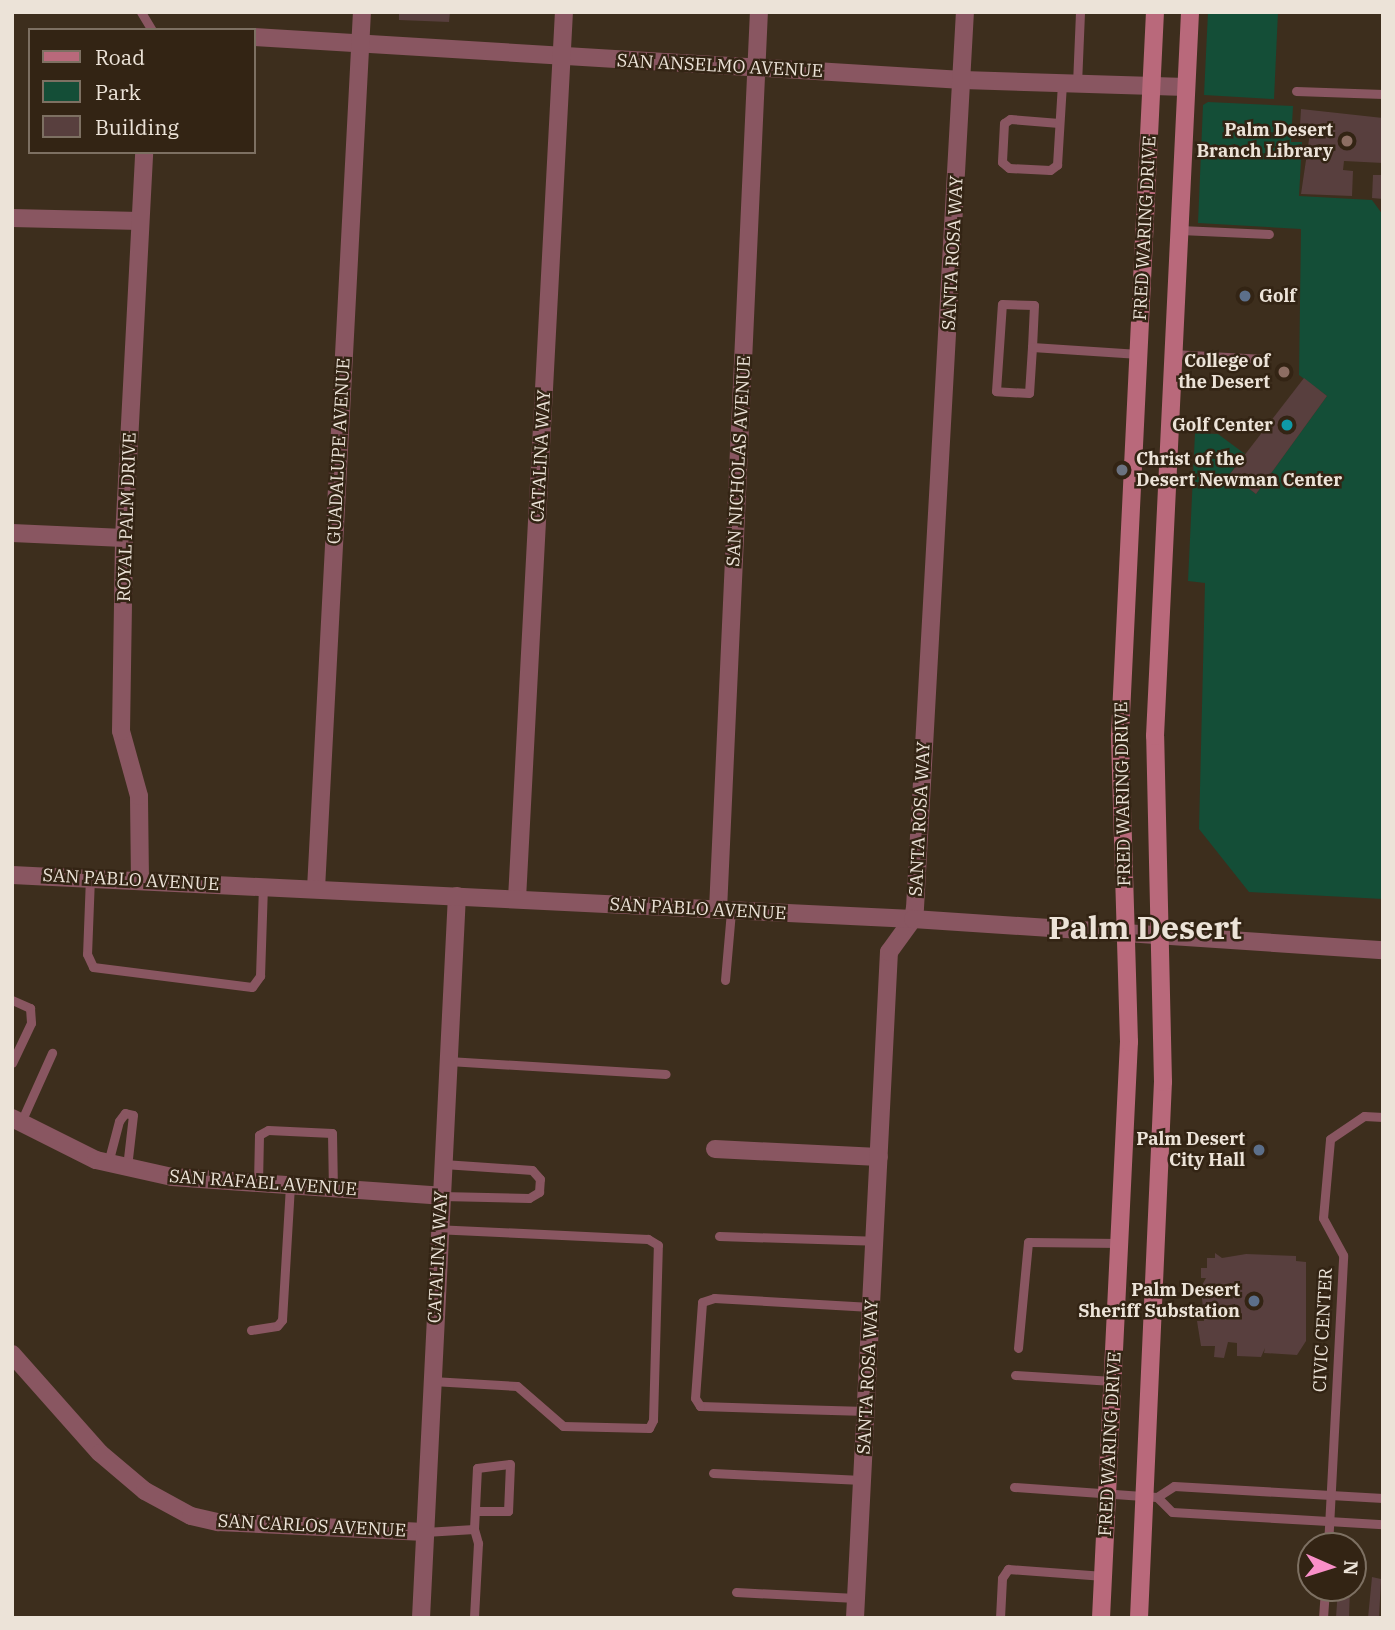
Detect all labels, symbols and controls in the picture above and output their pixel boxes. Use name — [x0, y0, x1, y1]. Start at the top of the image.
legend — [28, 28, 256, 154]
text: Road — [95, 43, 145, 71]
street label: SAN ANSELMO AVENUE — [616, 50, 824, 82]
text: Park — [95, 78, 141, 106]
text: Building — [95, 113, 179, 141]
place label: Palm Desert Branch Library — [1196, 120, 1333, 162]
marker: Palm Desert Branch Library — [1339, 133, 1355, 149]
street label: FRED WARING DRIVE — [1129, 135, 1161, 321]
street label: SANTA ROSA WAY — [938, 175, 968, 331]
place label: Golf — [1259, 285, 1296, 307]
marker: Golf — [1237, 288, 1253, 304]
place label: College of the Desert — [1178, 351, 1270, 394]
street label: SAN NICHOLAS AVENUE — [723, 355, 755, 567]
street label: GUADALUPE AVENUE — [323, 357, 355, 545]
marker: College of the Desert — [1276, 364, 1292, 380]
street label: CATALINA WAY — [527, 389, 555, 523]
place label: Golf Center — [1172, 414, 1273, 436]
marker: Golf Center — [1279, 417, 1295, 433]
street label: ROYAL PALM DRIVE — [113, 432, 141, 602]
place label: Christ of the Desert Newman Center — [1136, 449, 1342, 491]
marker: Christ of the Desert Newman Center — [1114, 462, 1130, 478]
street label: FRED WARING DRIVE — [1111, 701, 1135, 887]
street label: SANTA ROSA WAY — [905, 741, 935, 897]
street label: SAN PABLO AVENUE — [42, 865, 220, 895]
street label: SAN PABLO AVENUE — [609, 894, 787, 924]
district label: Palm Desert — [1048, 908, 1242, 946]
place label: Palm Desert City Hall — [1136, 1129, 1245, 1172]
marker: Palm Desert City Hall — [1251, 1142, 1267, 1158]
street label: SAN RAFAEL AVENUE — [168, 1166, 358, 1200]
street label: CATALINA WAY — [424, 1190, 452, 1324]
street label: CIVIC CENTER — [1309, 1267, 1337, 1393]
place label: Palm Desert Sheriff Substation — [1078, 1280, 1240, 1322]
marker: Palm Desert Sheriff Substation — [1246, 1293, 1262, 1309]
street label: SANTA ROSA WAY — [853, 1299, 883, 1455]
street label: FRED WARING DRIVE — [1094, 1351, 1126, 1537]
street label: SAN CARLOS AVENUE — [217, 1510, 407, 1542]
north arrow — [1297, 1532, 1367, 1602]
text: N — [1339, 1560, 1363, 1576]

